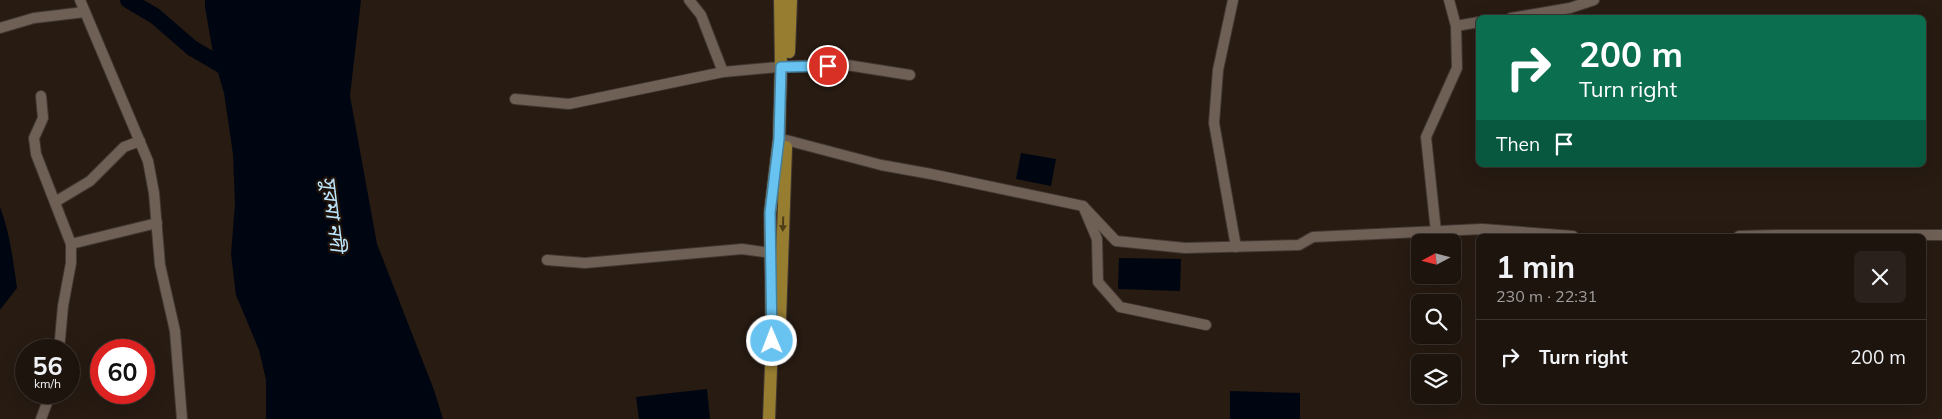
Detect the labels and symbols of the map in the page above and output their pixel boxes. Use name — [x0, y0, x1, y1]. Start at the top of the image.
pin — [807, 45, 849, 87]
water label: সুরমা নদী — [316, 175, 351, 257]
one-way arrow — [778, 216, 786, 232]
north arrow — [1411, 234, 1461, 284]
position arrow — [745, 314, 797, 366]
speed limit sign: 60 — [90, 339, 155, 404]

